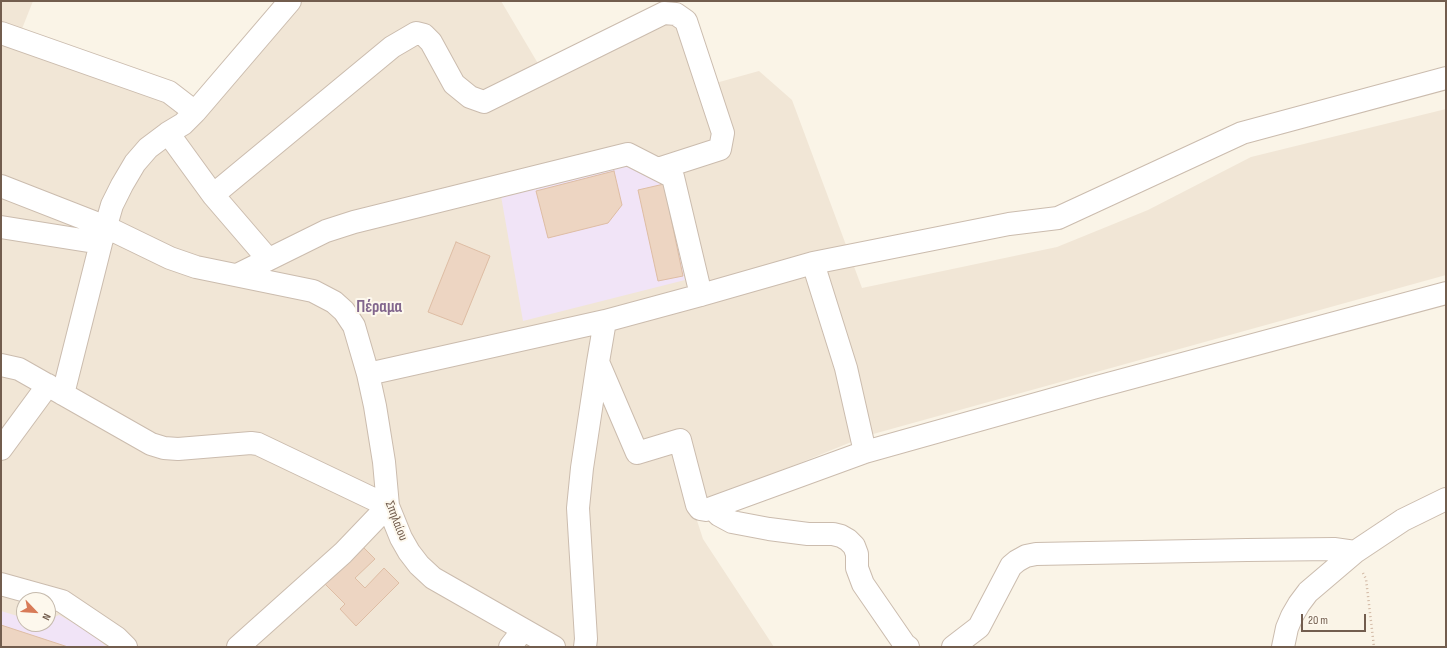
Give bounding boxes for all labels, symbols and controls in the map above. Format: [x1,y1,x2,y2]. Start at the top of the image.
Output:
district label: Πέραμα [356,298,402,318]
street label: Σπηλαίου [381,499,411,543]
north arrow [16,592,56,632]
scale bar [1303,606,1368,632]
text: N [39,611,54,622]
text: 20 m [1308,613,1328,628]

